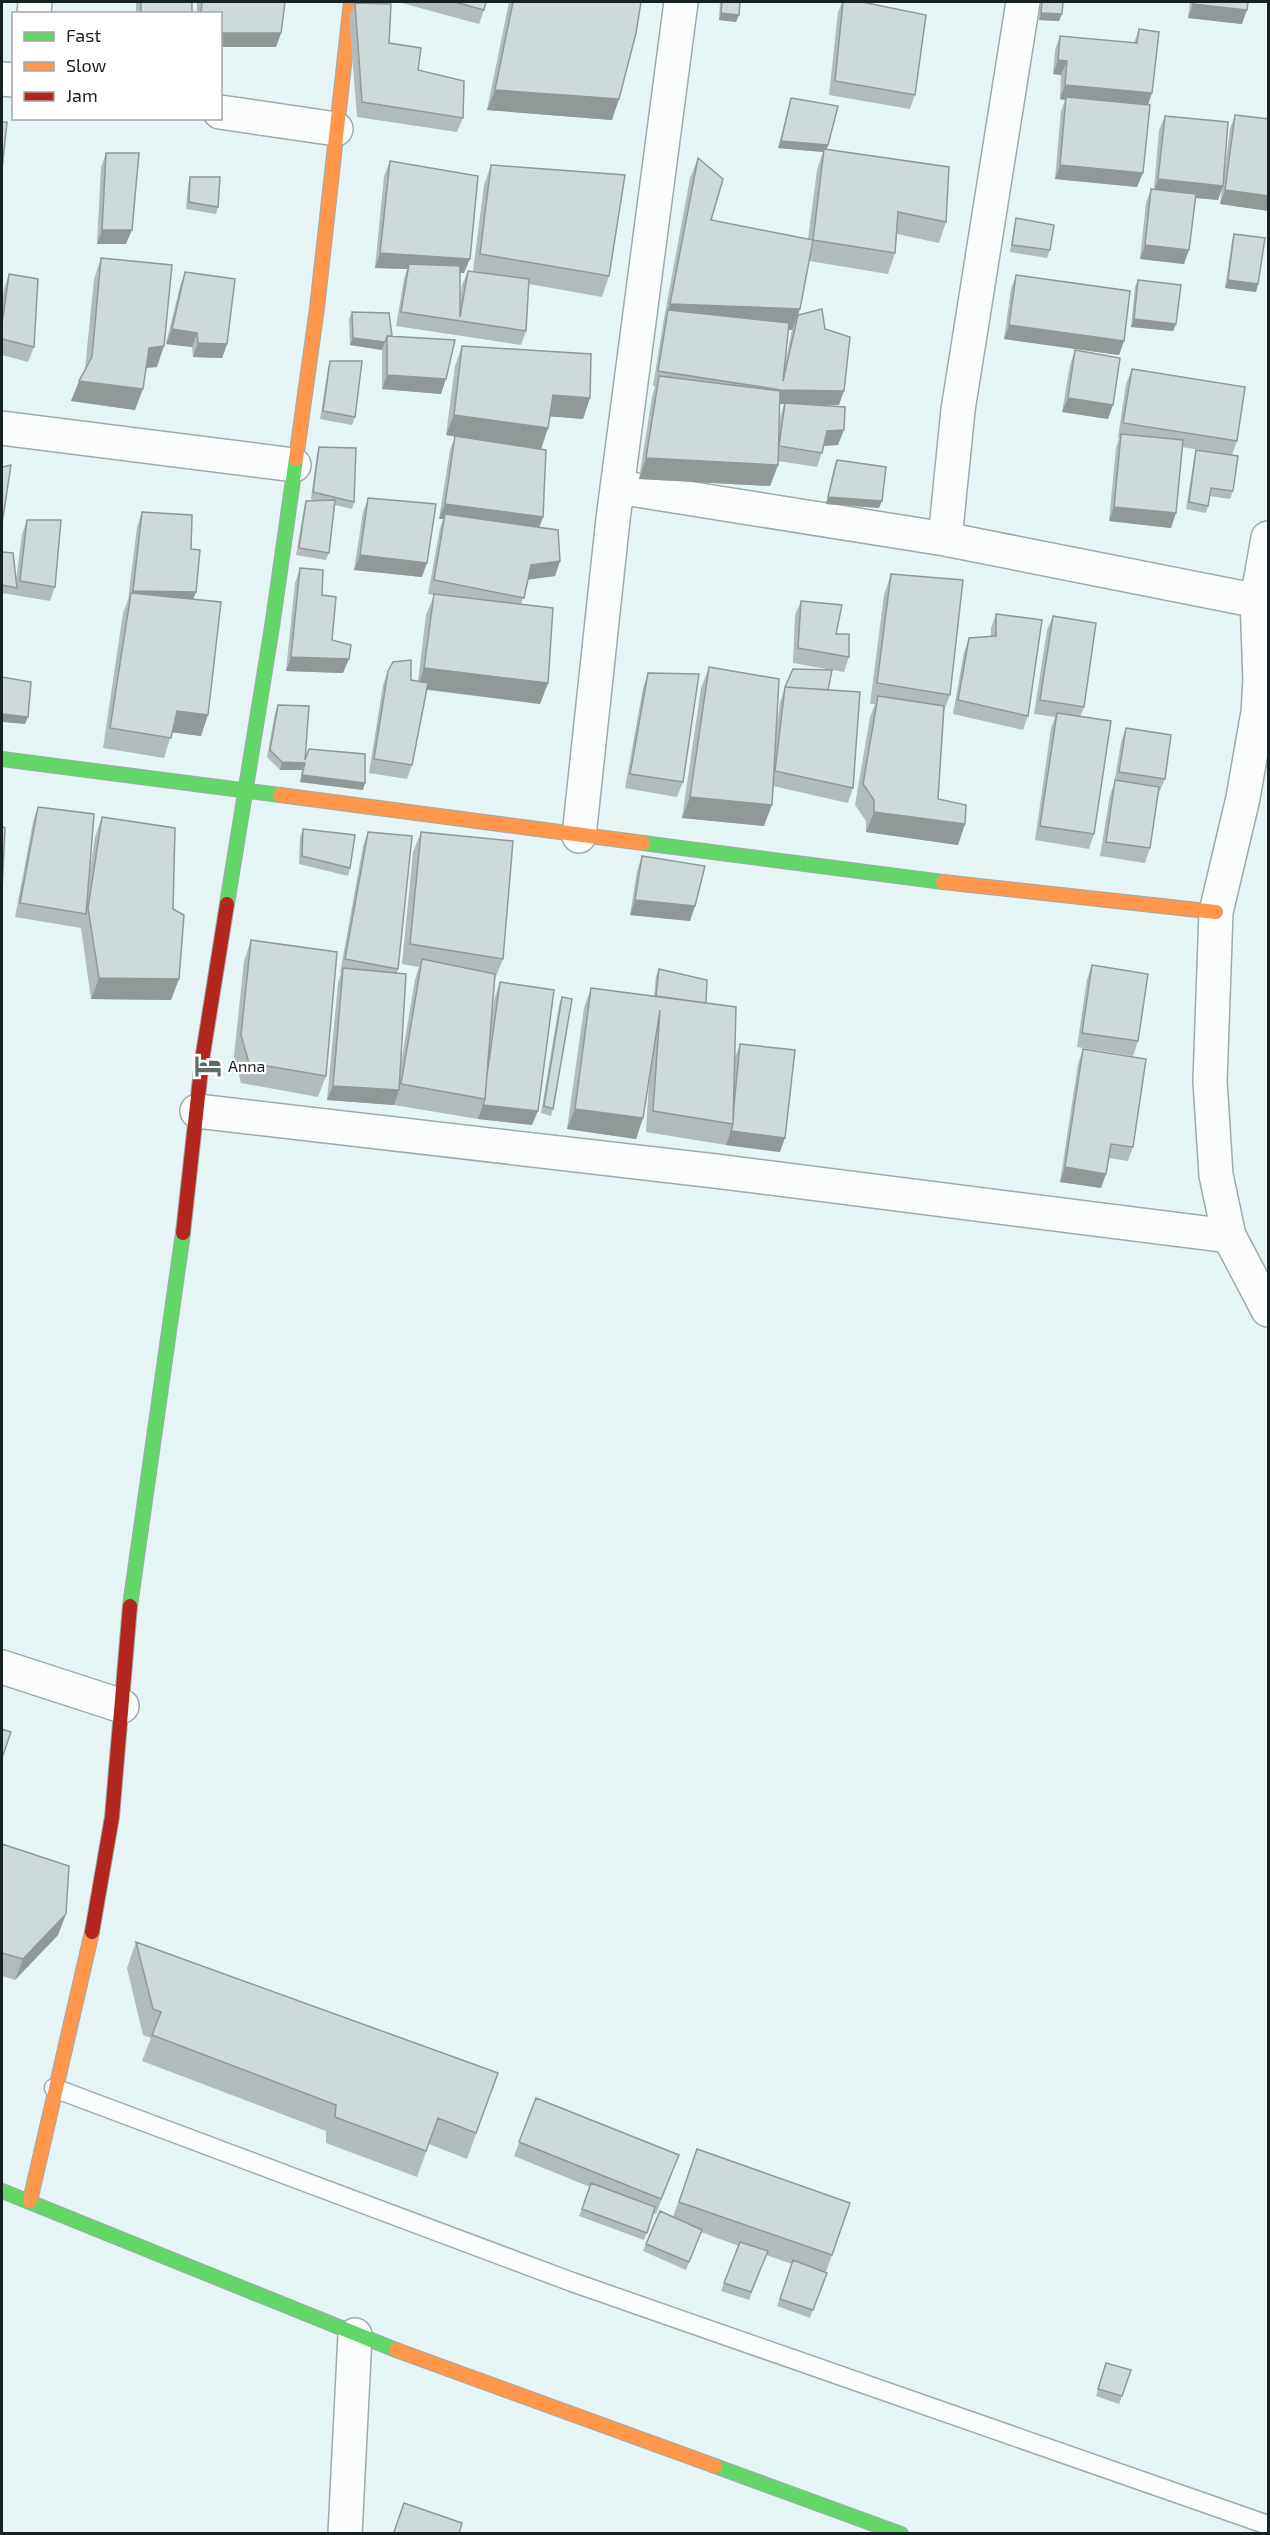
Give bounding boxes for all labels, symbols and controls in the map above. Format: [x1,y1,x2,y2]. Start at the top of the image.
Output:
legend [12,12,222,120]
text: Fast [66,24,101,46]
text: Slow [66,54,107,76]
text: Jam [66,84,98,106]
hotel icon: Anna [193,1051,223,1081]
place label: Anna [228,1056,265,1075]

